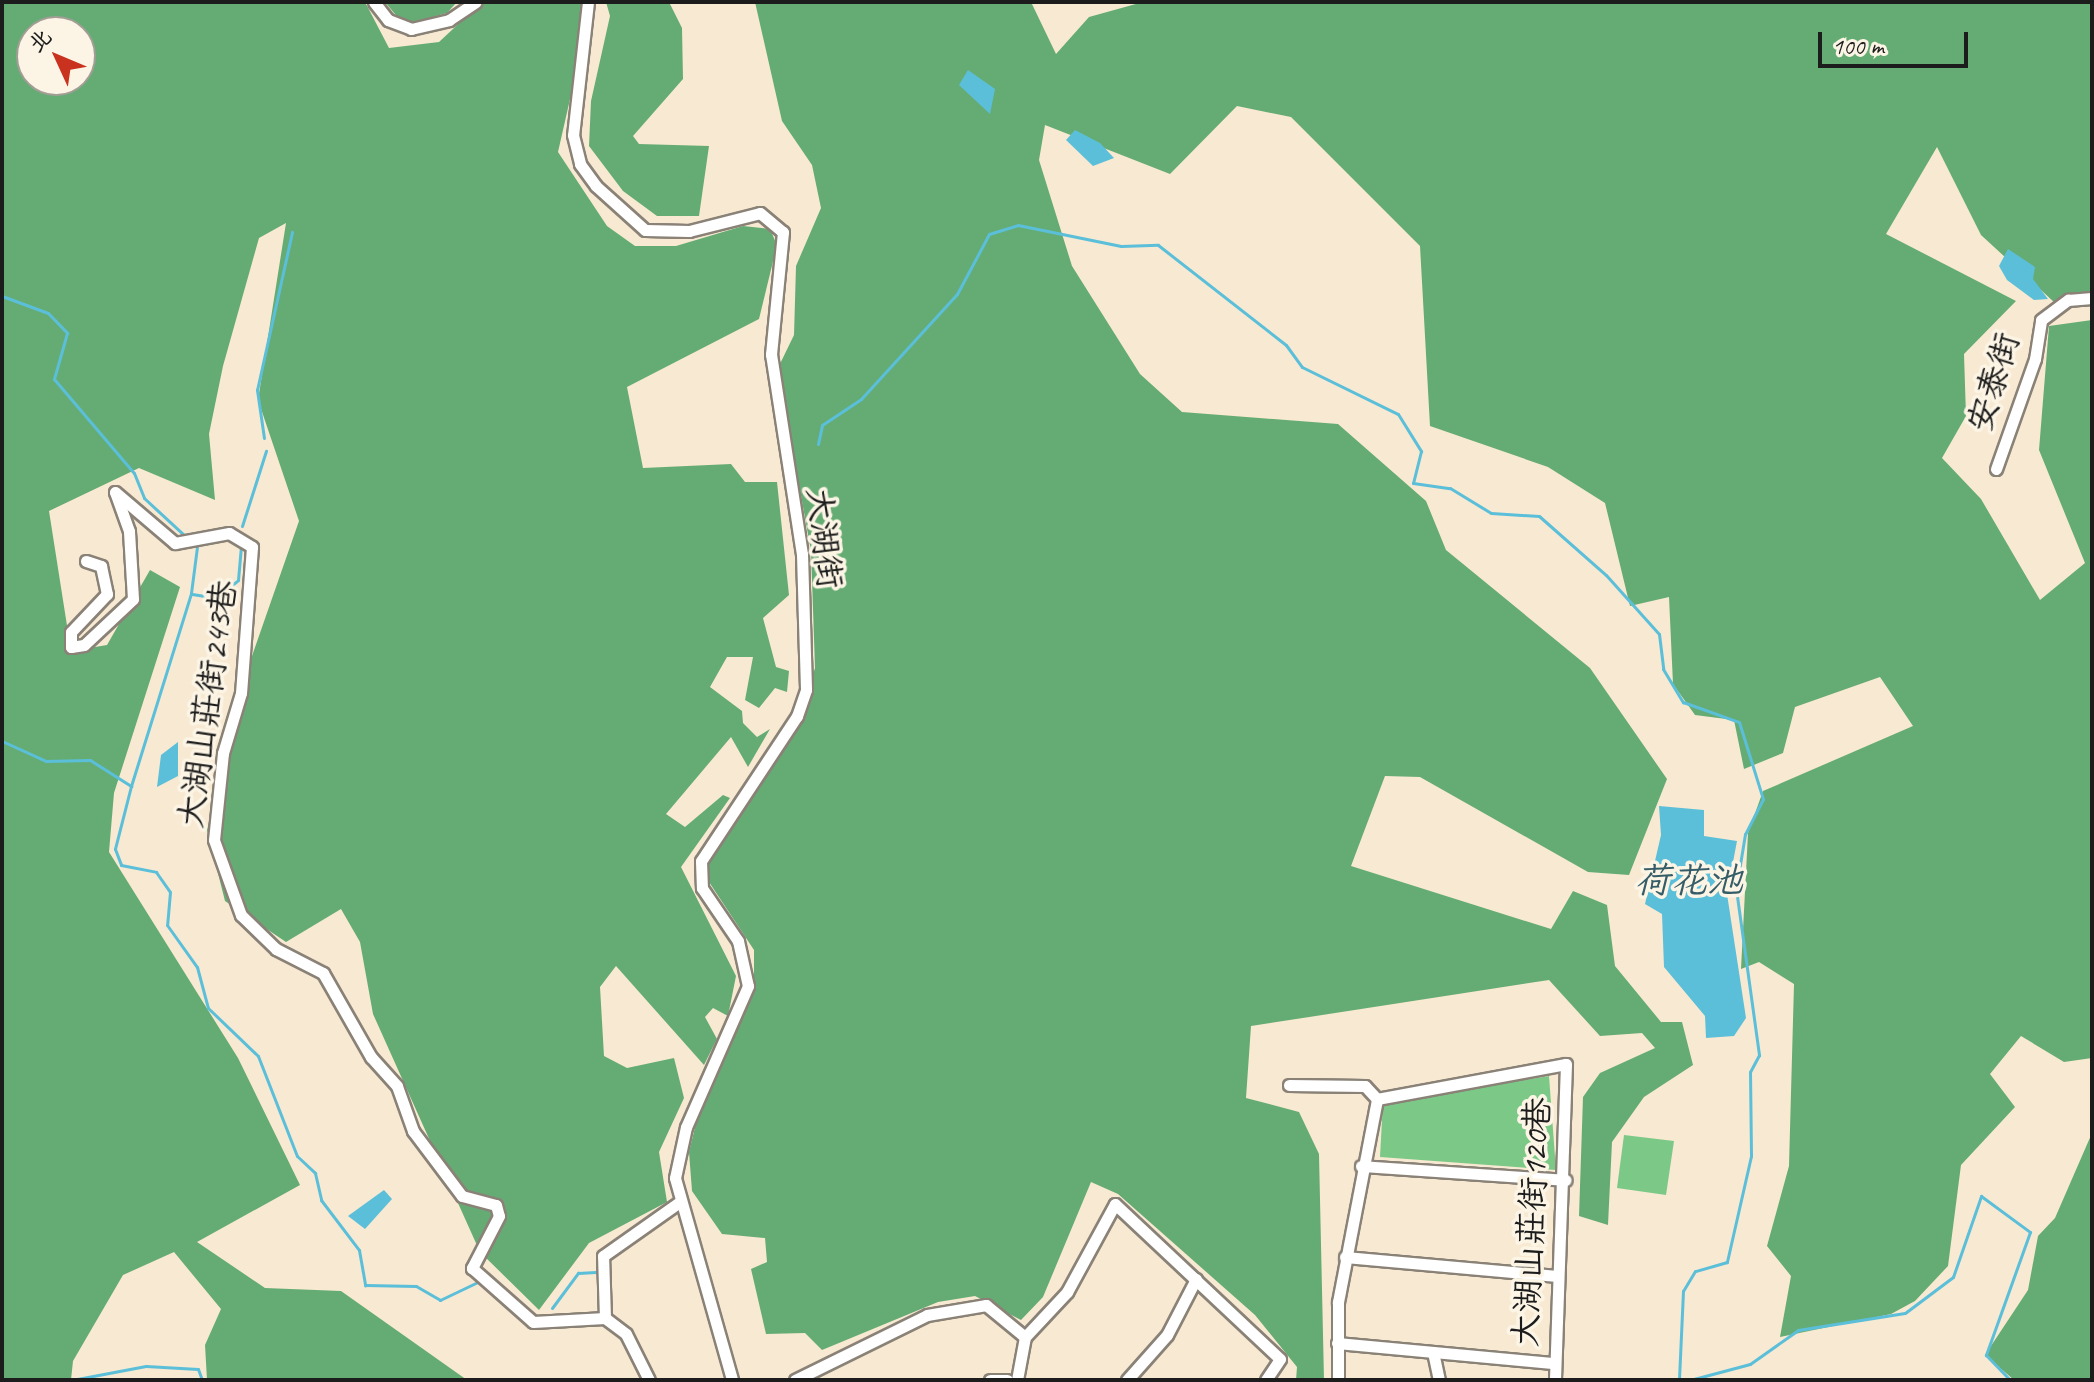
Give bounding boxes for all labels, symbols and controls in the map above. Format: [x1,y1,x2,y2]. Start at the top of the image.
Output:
north arrow [16,16,96,96]
scale bar [1822,16,1972,66]
text: 北 [22,23,58,58]
text: 100 m [1832,31,1884,61]
street label: 安泰街 [1959,327,2027,437]
street label: 大湖街 [799,485,851,591]
street label: 大湖山莊街243巷 [169,577,245,831]
water label: 荷花池 [1635,859,1743,903]
street label: 大湖山莊街120巷 [1504,1096,1558,1348]

